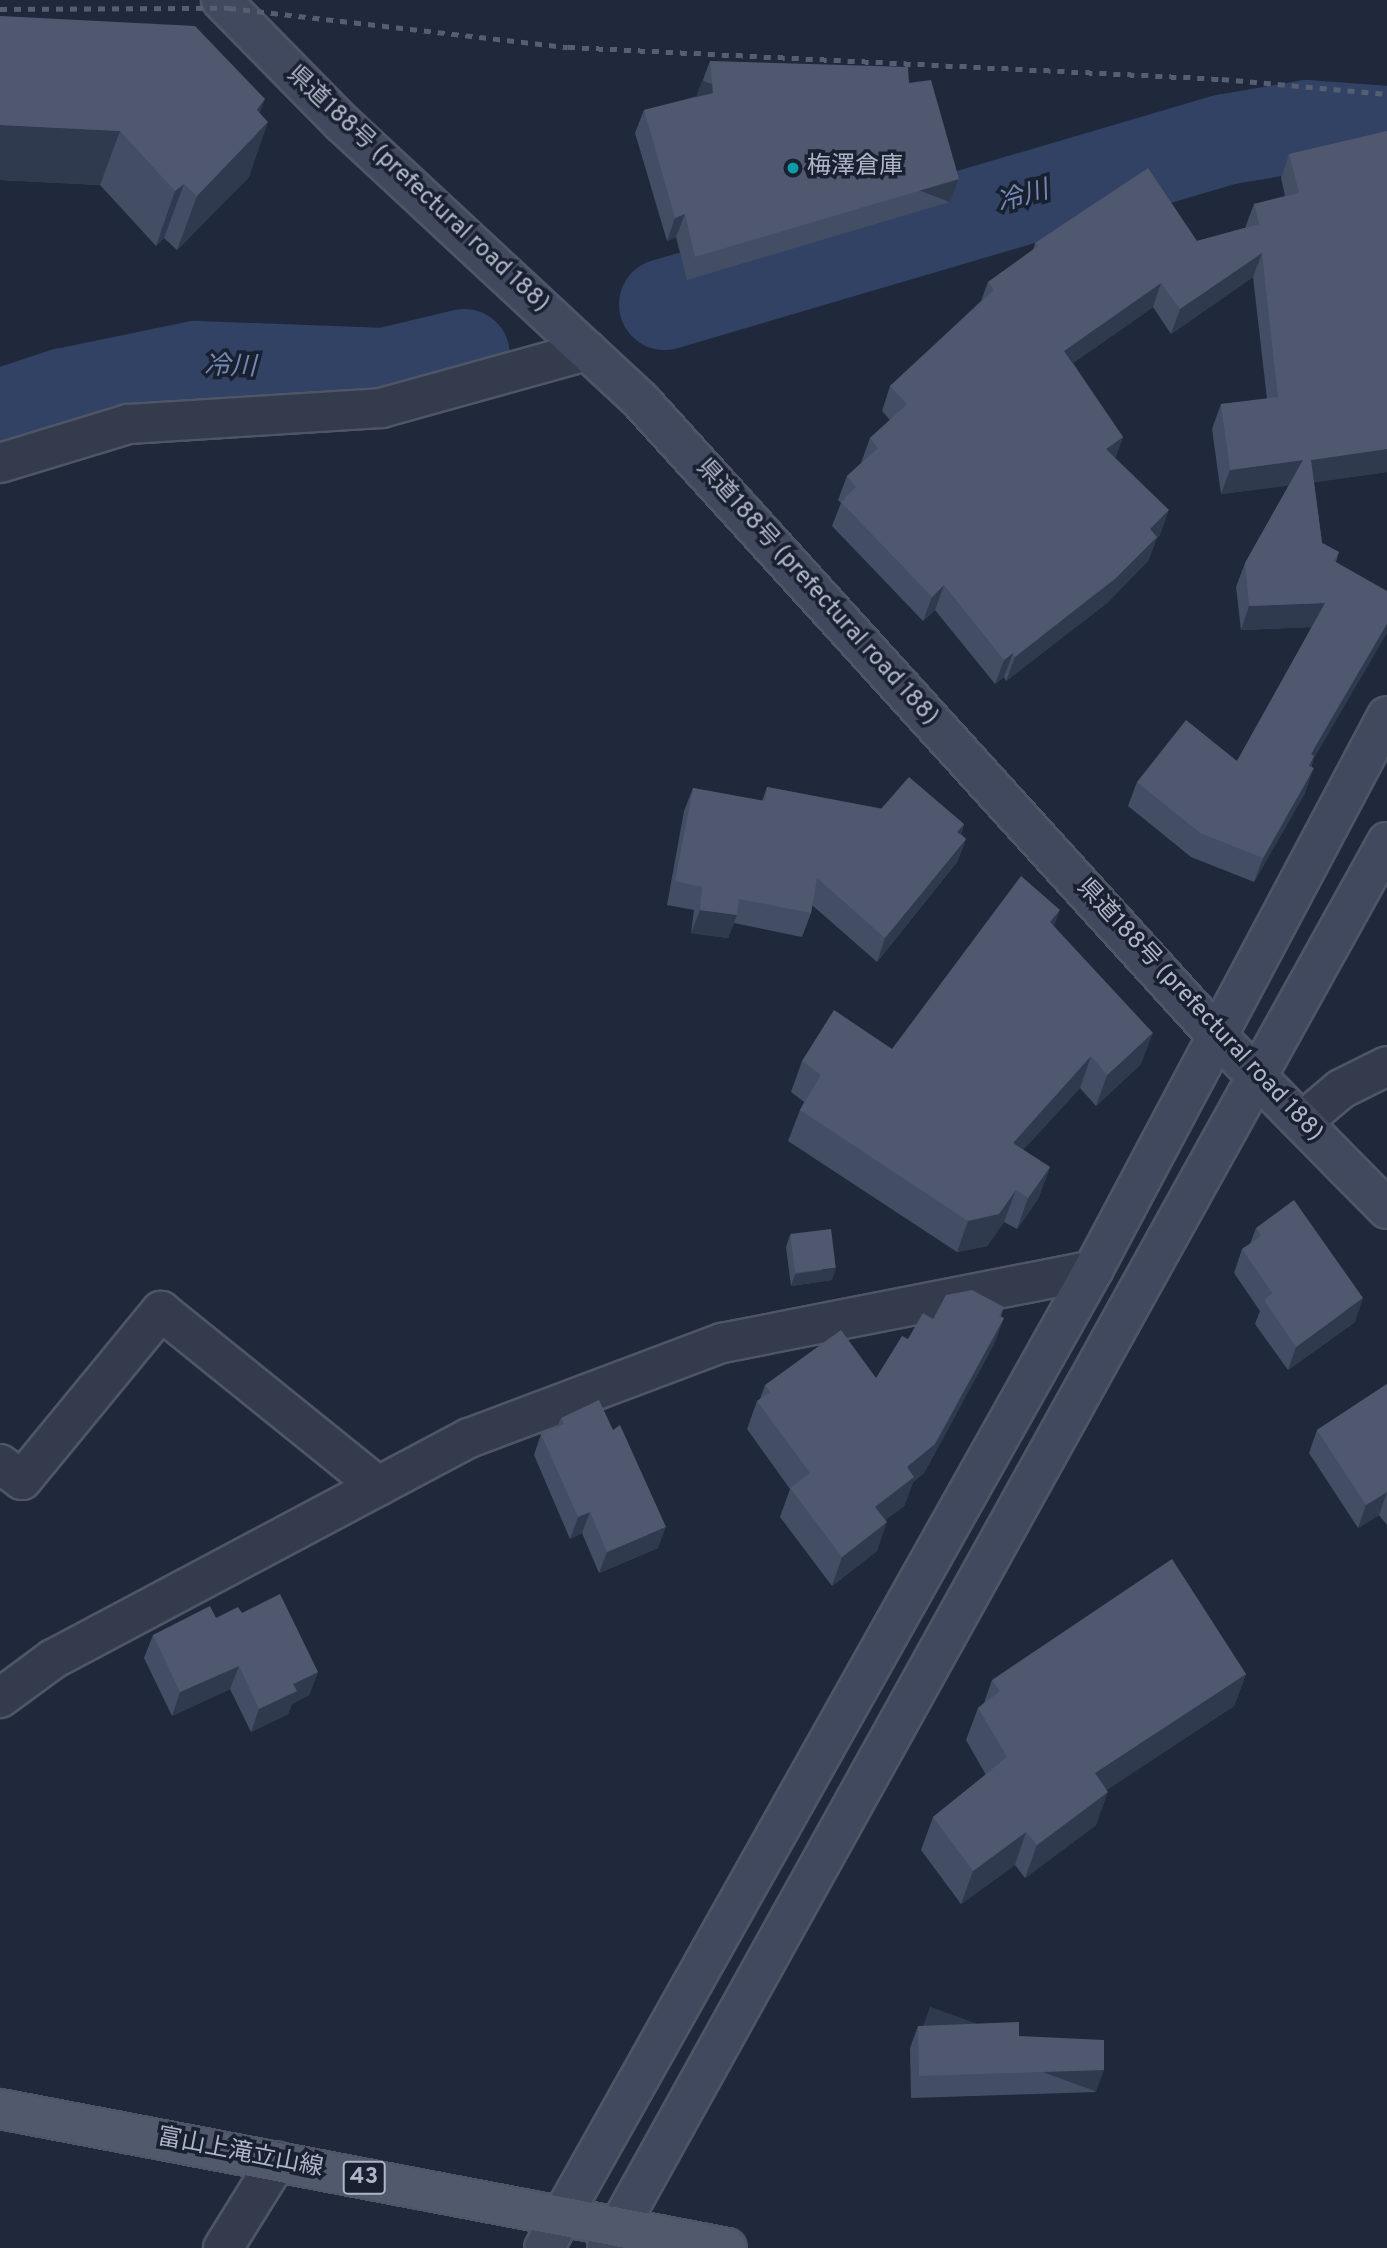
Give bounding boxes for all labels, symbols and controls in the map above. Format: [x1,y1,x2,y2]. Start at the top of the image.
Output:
street label: 県道188号 (prefectural road 188) [280,61,554,319]
place label: 梅澤倉庫 [807,154,903,182]
marker: 梅澤倉庫 [785,160,801,176]
water label: 冷川 [994,176,1052,220]
water label: 冷川 [204,352,256,384]
street label: 県道188号 (prefectural road 188) [689,454,943,732]
street label: 県道188号 (prefectural road 188) [1070,874,1328,1148]
street label: 富山上滝立山線 [155,2124,325,2184]
road number: 43 [341,2158,387,2198]

